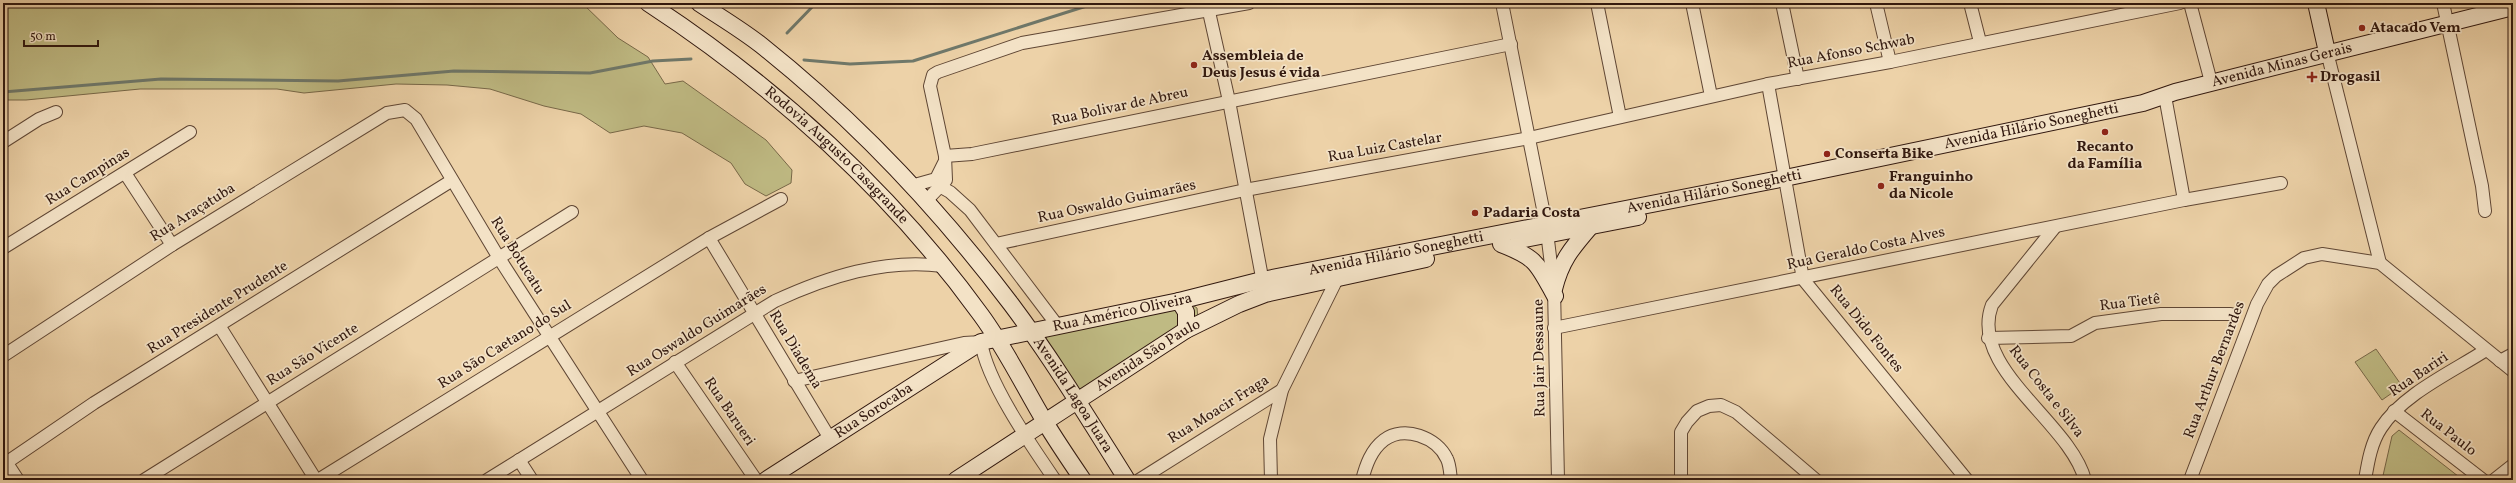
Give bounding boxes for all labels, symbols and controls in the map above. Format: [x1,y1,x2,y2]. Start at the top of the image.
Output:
place label: Atacado Vem [2370,18,2461,39]
scale bar [24,22,98,48]
marker: Atacado Vem [2357,23,2367,33]
text: 50 m [30,29,56,45]
street label: Rua Afonso Schwab [1785,29,1917,75]
street label: Avenida Minas Gerais [2209,37,2354,93]
place label: Assembleia de Deus Jesus é vida [1202,46,1320,84]
marker: Assembleia de Deus Jesus é vida [1189,60,1199,70]
place label: Drogasil [2320,67,2380,88]
marker: Drogasil [2307,72,2317,82]
street label: Rodovia Augusto Casagrande [760,82,913,229]
street label: Rua Bolivar de Abreu [1050,82,1190,132]
street label: Avenida Hilário Soneghetti [1942,98,2121,155]
marker: Recanto da Família [2100,127,2110,137]
street label: Rua Luiz Castelar [1326,128,1444,168]
place label: Recanto da Família [2068,137,2142,175]
street label: Rua Campinas [42,143,134,211]
place label: Conserta Bike [1835,144,1934,165]
marker: Conserta Bike [1822,149,1832,159]
street label: Avenida Hilário Soneghetti [1625,164,1803,219]
place label: Franguinho da Nicole [1889,167,1974,205]
street label: Rua Oswaldo Guimarães [1036,175,1198,229]
street label: Rua Araçatuba [146,178,240,248]
marker: Franguinho da Nicole [1876,181,1886,191]
place label: Padaria Costa [1483,203,1581,224]
marker: Padaria Costa [1470,208,1480,218]
street label: Rua Botucatu [485,213,549,299]
street label: Rua Geraldo Costa Alves [1785,222,1947,276]
street label: Avenida Hilário Soneghetti [1307,227,1485,281]
street label: Rua Presidente Prudente [144,256,292,360]
street label: Rua Oswaldo Guimarães [623,279,771,383]
street label: Rua Dido Fontes [1824,281,1908,377]
street label: Rua Américo Oliveira [1051,288,1194,337]
street label: Rua Tietê [2099,289,2161,317]
street label: Rua São Caetano do Sul [434,295,576,395]
street label: Rua Arthur Bernardes [2179,298,2251,442]
street label: Rua Jair Dessaune [1528,299,1552,417]
street label: Rua Diadema [763,307,827,393]
street label: Avenida São Paulo [1091,314,1204,397]
street label: Rua São Vicente [263,318,363,392]
street label: Avenida Lagoa Juara [1028,333,1118,457]
street label: Rua Costa e Silva [2003,341,2089,443]
street label: Rua Bariri [2385,347,2453,403]
street label: Rua Moacir Fraga [1164,370,1274,450]
street label: Rua Barueri [698,374,760,450]
street label: Rua Sorocaba [830,378,917,444]
street label: Rua Paulo [2415,404,2481,462]

